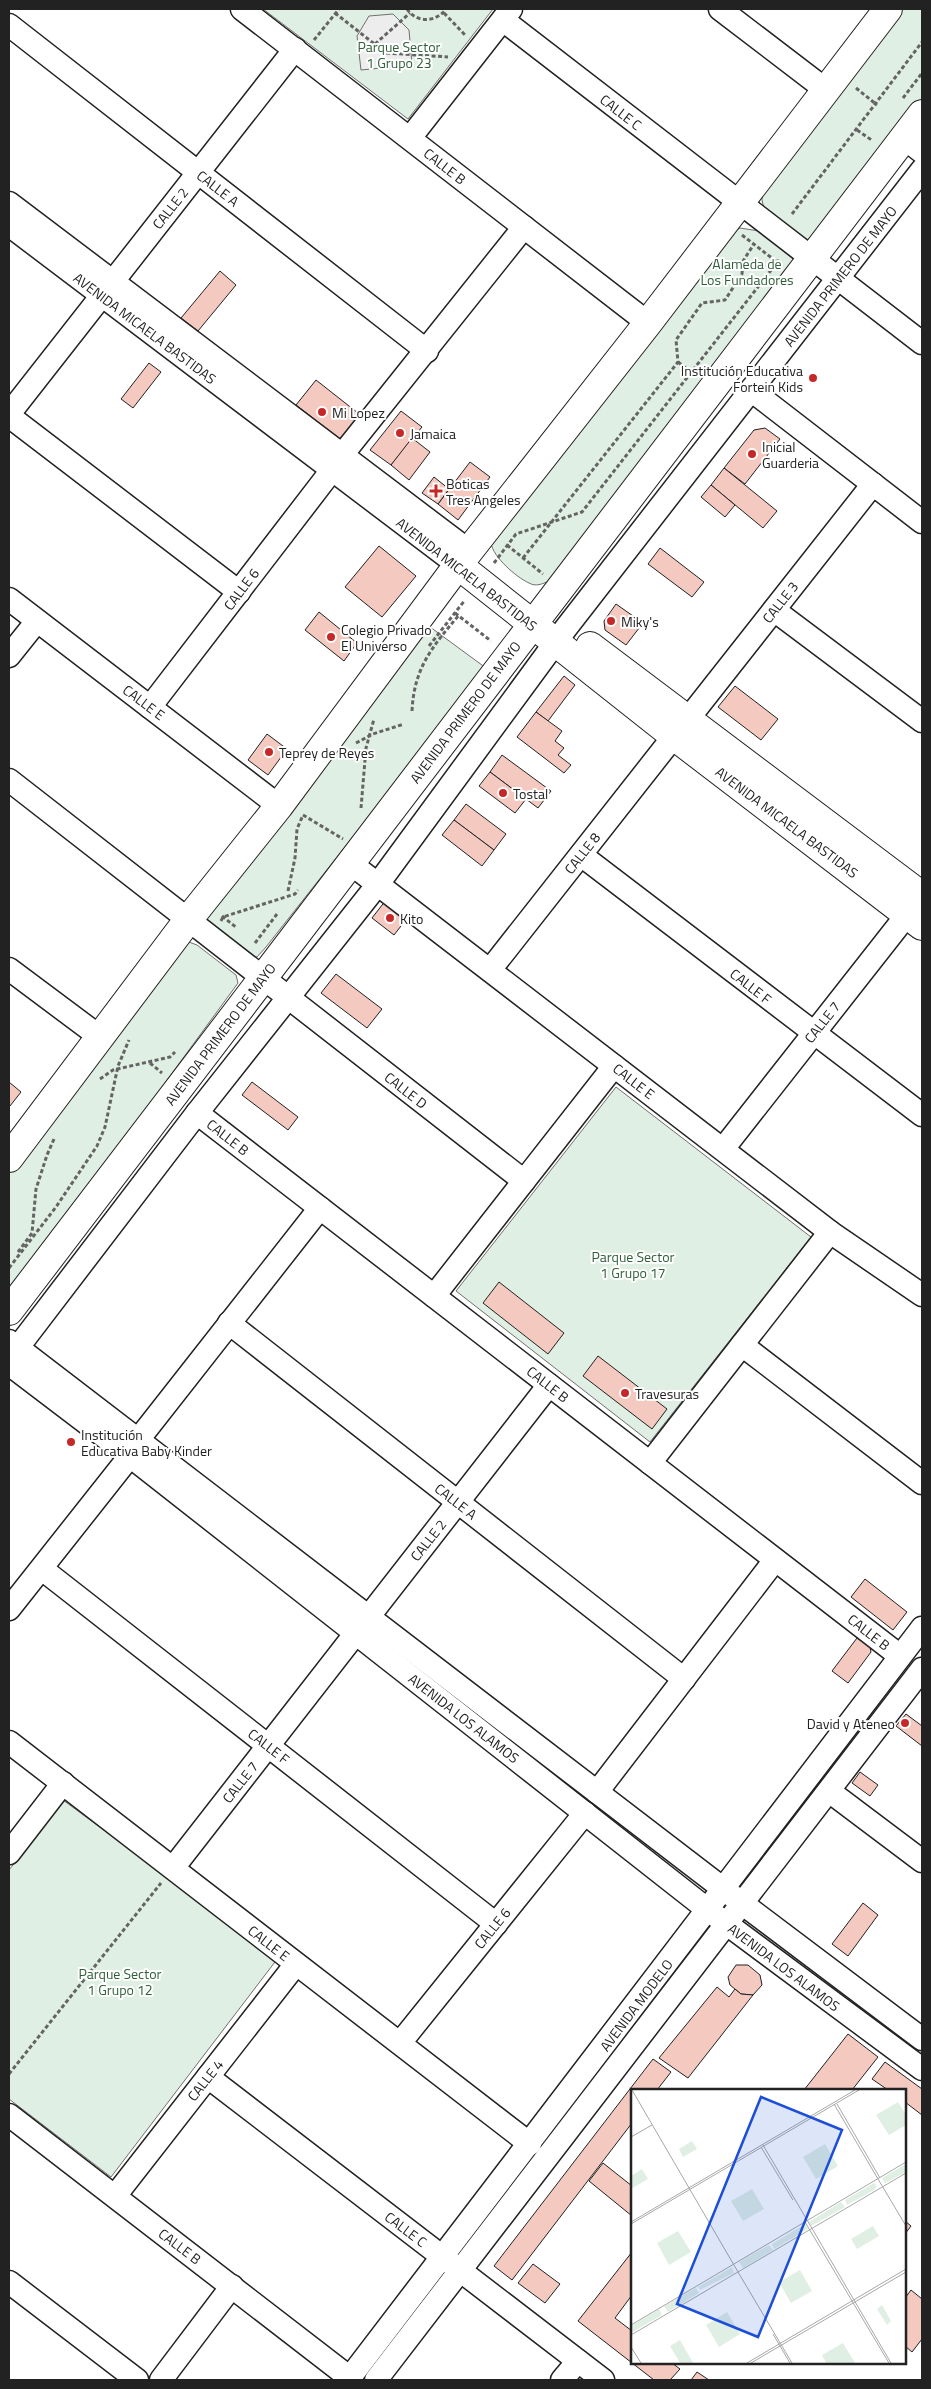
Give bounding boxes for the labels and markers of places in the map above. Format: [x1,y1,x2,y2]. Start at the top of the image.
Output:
place label: Institución Educativa Fortein Kids [681,360,803,397]
marker: Institución Educativa Fortein Kids [807,372,819,384]
place label: Mi Lopez [332,402,385,423]
marker: Mi Lopez [316,406,328,418]
place label: Jamaica [410,423,456,444]
marker: Jamaica [394,427,406,439]
place label: Inicial Guarderia [762,436,819,473]
marker: Inicial Guarderia [746,448,758,460]
place label: Boticas Tres Angeles [446,473,520,510]
marker: Boticas Tres Angeles [430,485,442,497]
place label: Miky's [621,611,659,632]
marker: Miky's [605,615,617,627]
place label: Colegio Privado El Universo [341,619,432,656]
marker: Colegio Privado El Universo [325,631,337,643]
place label: Teprey de Reyes [279,742,374,763]
marker: Teprey de Reyes [263,746,275,758]
place label: Tostal [513,783,548,804]
marker: Tostal [497,787,509,799]
place label: Kito [400,908,423,929]
marker: Kito [384,912,396,924]
place label: Travesuras [635,1383,699,1404]
marker: Travesuras [619,1387,631,1399]
place label: Institución Educativa Baby Kinder [81,1424,212,1461]
marker: Institución Educativa Baby Kinder [65,1436,77,1448]
place label: David y Ateneo [807,1713,895,1734]
marker: David y Ateneo [899,1717,911,1729]

